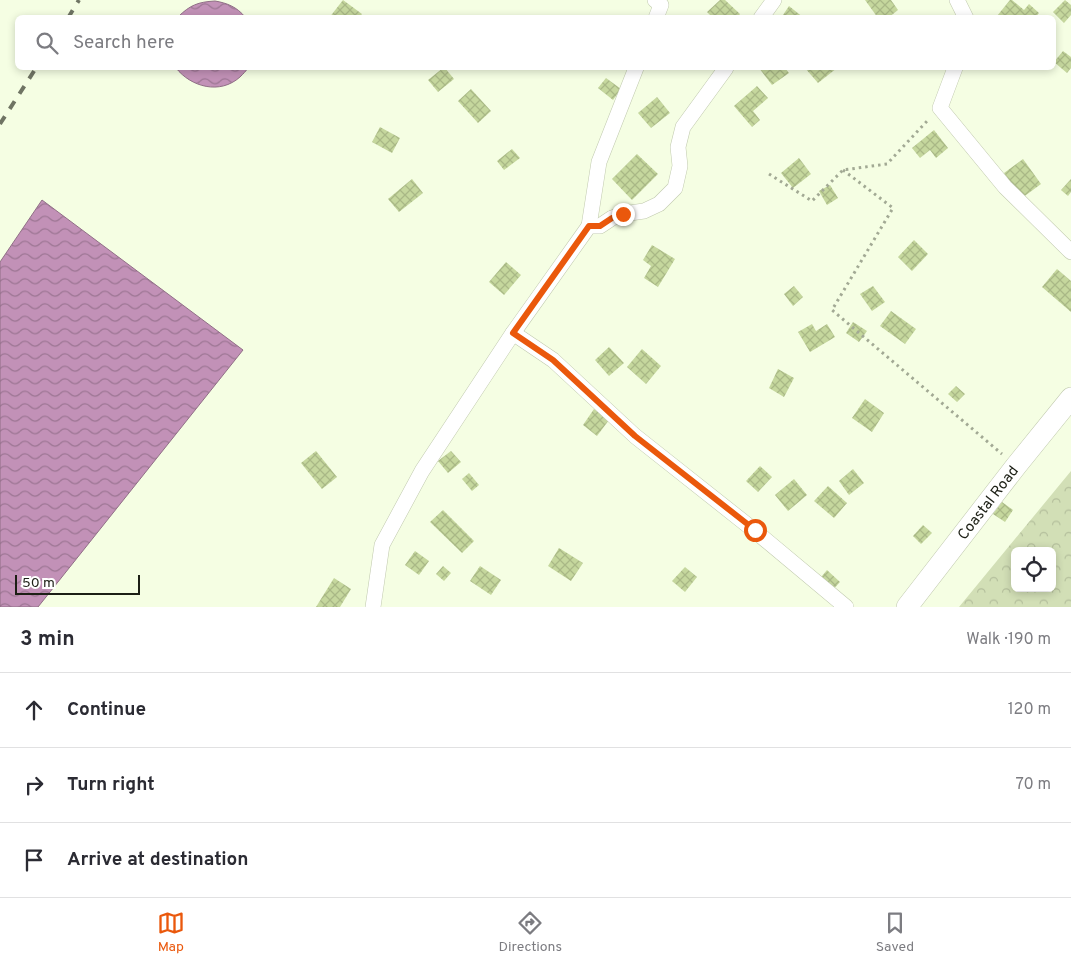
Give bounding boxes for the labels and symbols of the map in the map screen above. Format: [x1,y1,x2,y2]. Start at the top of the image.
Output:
route end [612,203,635,226]
street label: Coastal Road [954,463,1024,544]
route start [744,519,767,542]
scale bar [15,572,140,595]

